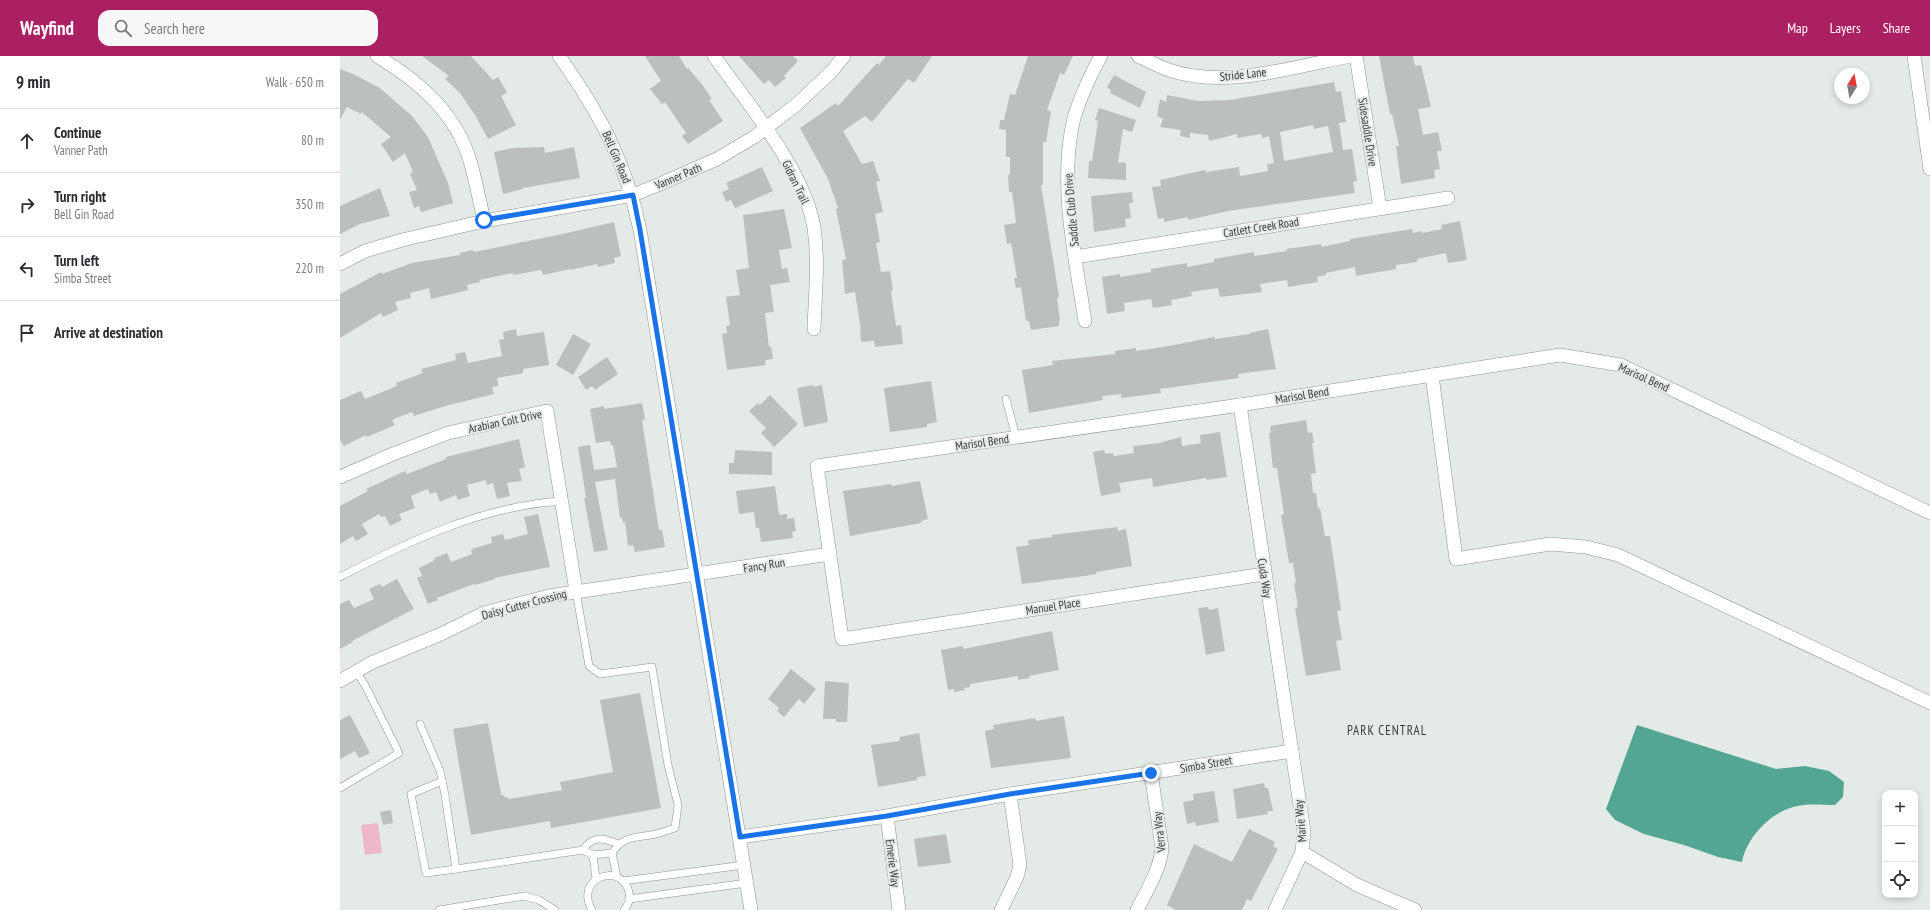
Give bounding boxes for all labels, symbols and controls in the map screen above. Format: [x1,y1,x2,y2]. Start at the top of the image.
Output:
search box [98,10,378,46]
text: Wayfind [20,16,74,40]
icon: search [112,17,134,39]
text: Search here [144,19,205,38]
text: Map [1787,19,1808,37]
text: Layers [1830,19,1861,37]
text: Share [1883,19,1910,37]
street label: Stride Lane [1219,64,1267,84]
north arrow [1834,68,1870,104]
text: 9 min [16,71,50,93]
text: Walk · 650 m [266,74,324,91]
street label: Sidesaddle Drive [1355,97,1381,167]
text: Continue [54,123,101,142]
street label: Bell Gin Road [599,129,635,185]
icon: ahead [16,130,38,152]
text: 80 m [301,132,324,149]
text: Vanner Path [54,142,108,159]
street label: Gidran Trail [779,158,813,207]
street label: Vanner Path [651,159,704,193]
street label: Saddle Club Drive [1060,173,1082,247]
text: Turn right [54,187,106,206]
icon: right [16,194,38,216]
text: 350 m [295,196,324,213]
text: Bell Gin Road [54,206,114,223]
route start [475,211,493,229]
street label: Catlett Creek Road [1222,214,1300,240]
text: Turn left [54,251,99,270]
icon: left [16,258,38,280]
text: 220 m [295,260,324,277]
text: Simba Street [54,270,111,287]
icon: arrive [16,322,38,344]
text: Arrive at destination [54,323,163,342]
street label: Marisol Bend [1616,359,1672,395]
street label: Marisol Bend [1274,383,1330,407]
street label: Arabian Colt Drive [467,406,543,436]
street label: Marisol Bend [954,431,1010,453]
street label: Fancy Run [742,554,786,576]
street label: Cuda Way [1254,557,1276,599]
street label: Daisy Cutter Crossing [480,585,568,623]
street label: Manuel Place [1025,594,1082,618]
district label: PARK CENTRAL [1347,722,1427,739]
street label: Simba Street [1179,752,1234,776]
route end [1142,764,1160,782]
map controls [1882,790,1918,898]
button: + [1882,790,1918,826]
street label: Marie Way [1291,799,1309,843]
street label: Verra Way [1149,811,1169,854]
button: − [1882,826,1918,862]
street label: Emerie Way [883,838,903,888]
button: locate [1882,862,1918,898]

